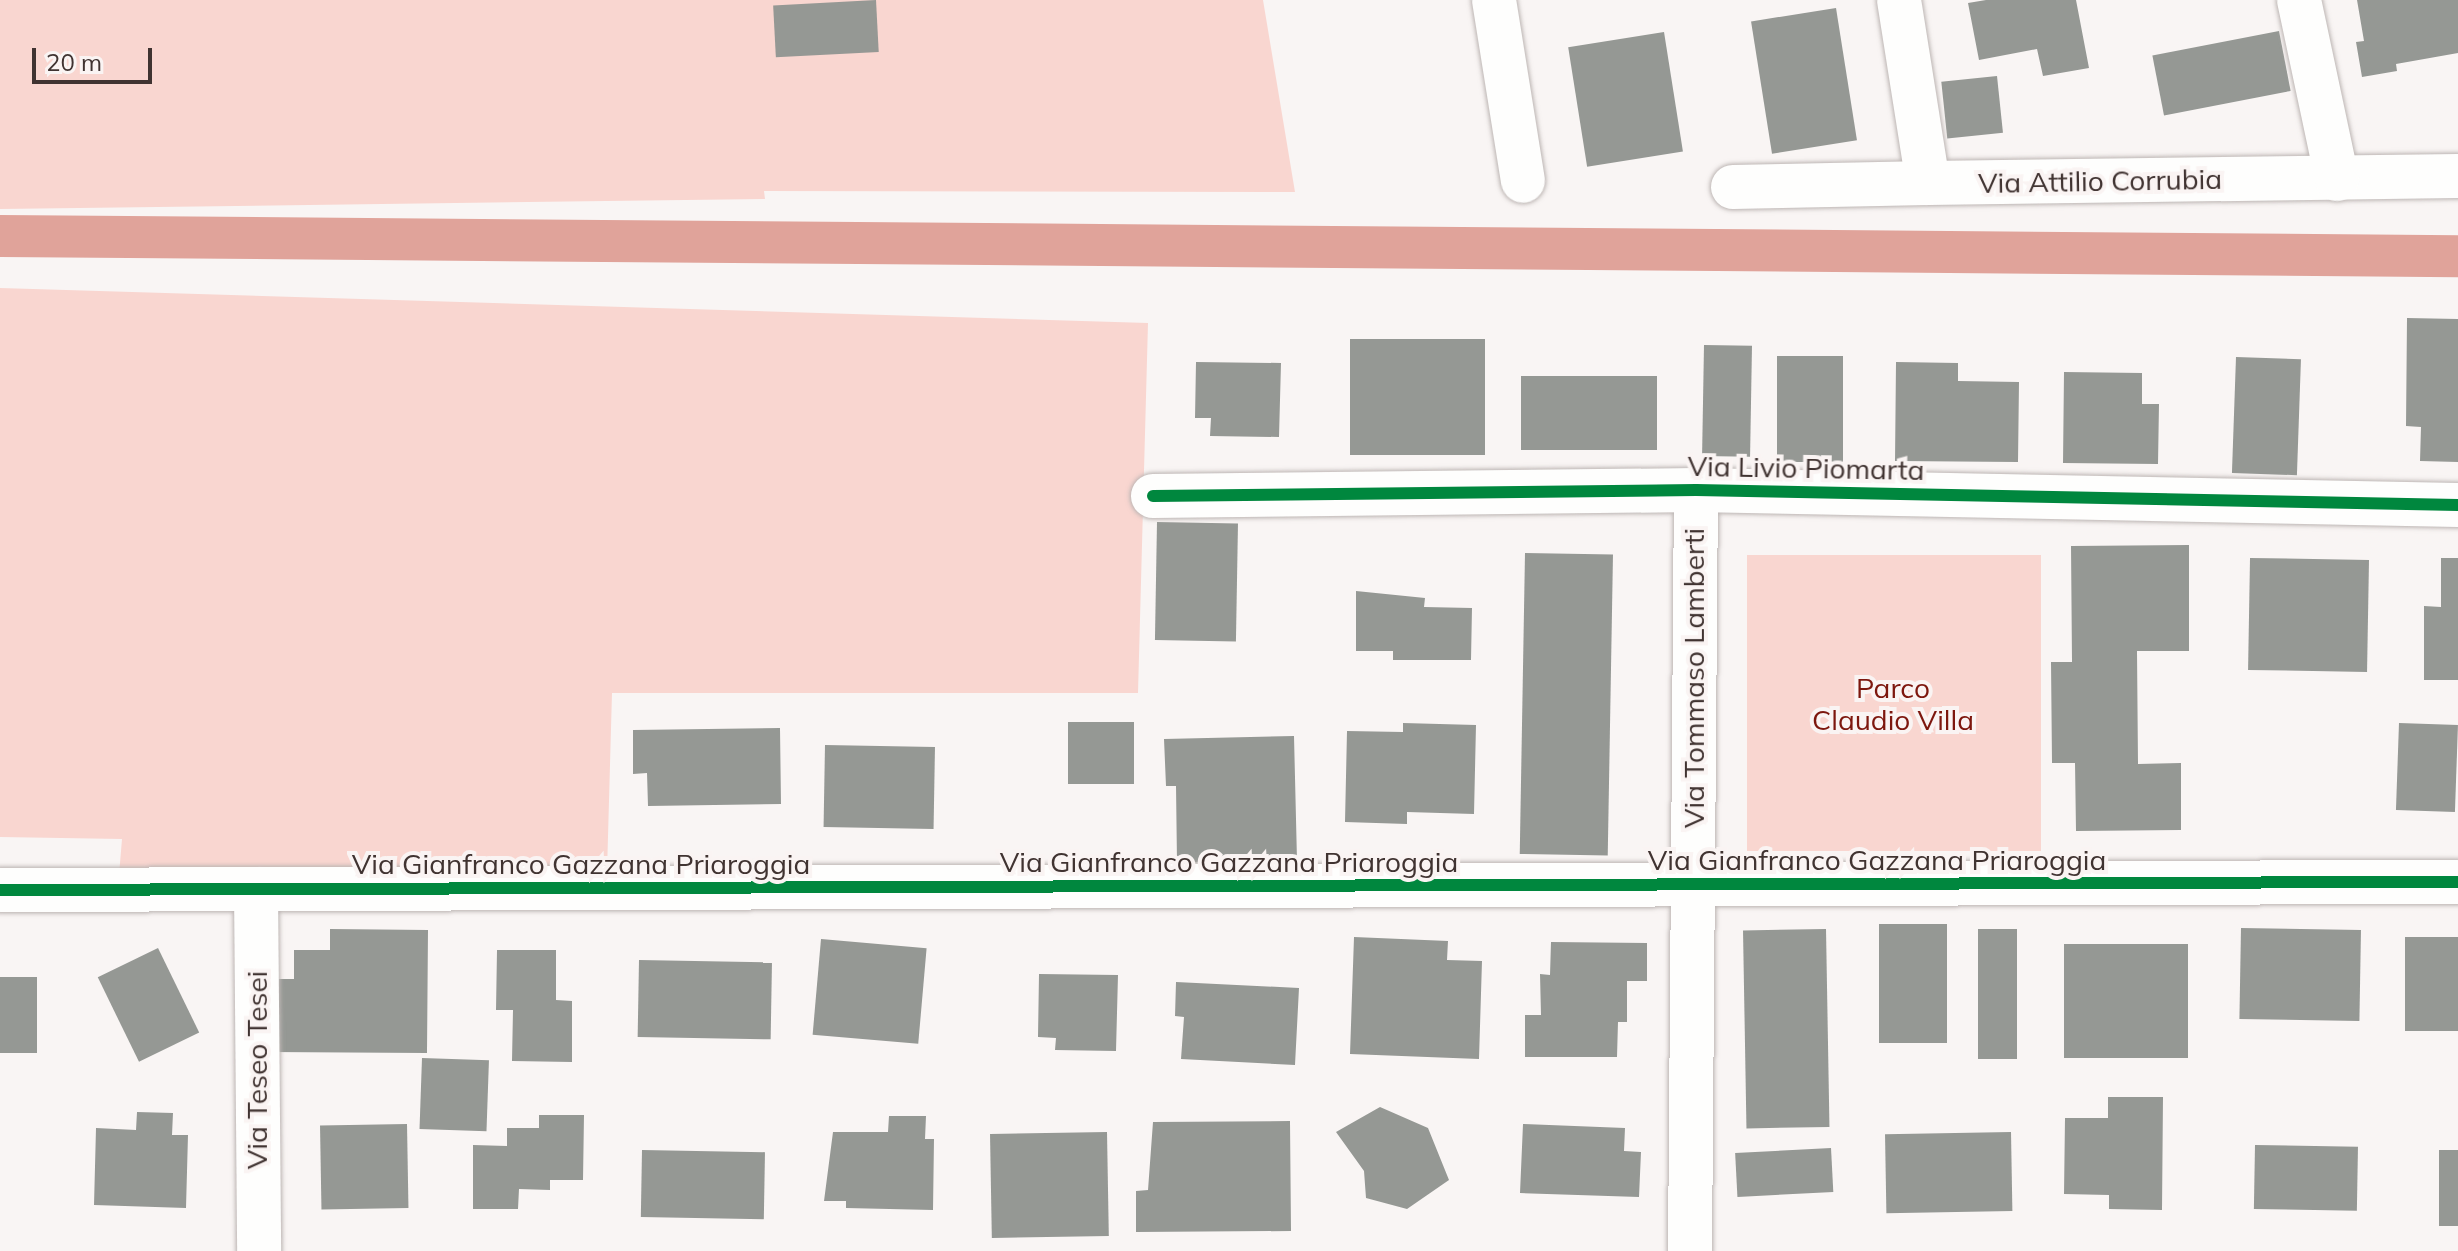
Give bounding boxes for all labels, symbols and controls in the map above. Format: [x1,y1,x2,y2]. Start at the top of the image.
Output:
scale bar [36,32,156,82]
text: 20 m [46,47,102,77]
street label: Via Attilio Corrubia [1978,162,2222,200]
street label: Via Livio Piomarta [1687,449,1925,487]
street label: Via Tommaso Lamberti [1677,528,1711,828]
park label: Parco Claudio Villa [1812,671,1974,737]
street label: Via Gianfranco Gazzana Priaroggia [1648,843,2106,877]
street label: Via Gianfranco Gazzana Priaroggia [1000,845,1458,879]
street label: Via Gianfranco Gazzana Priaroggia [352,847,810,881]
street label: Via Teseo Tesei [240,971,274,1169]

